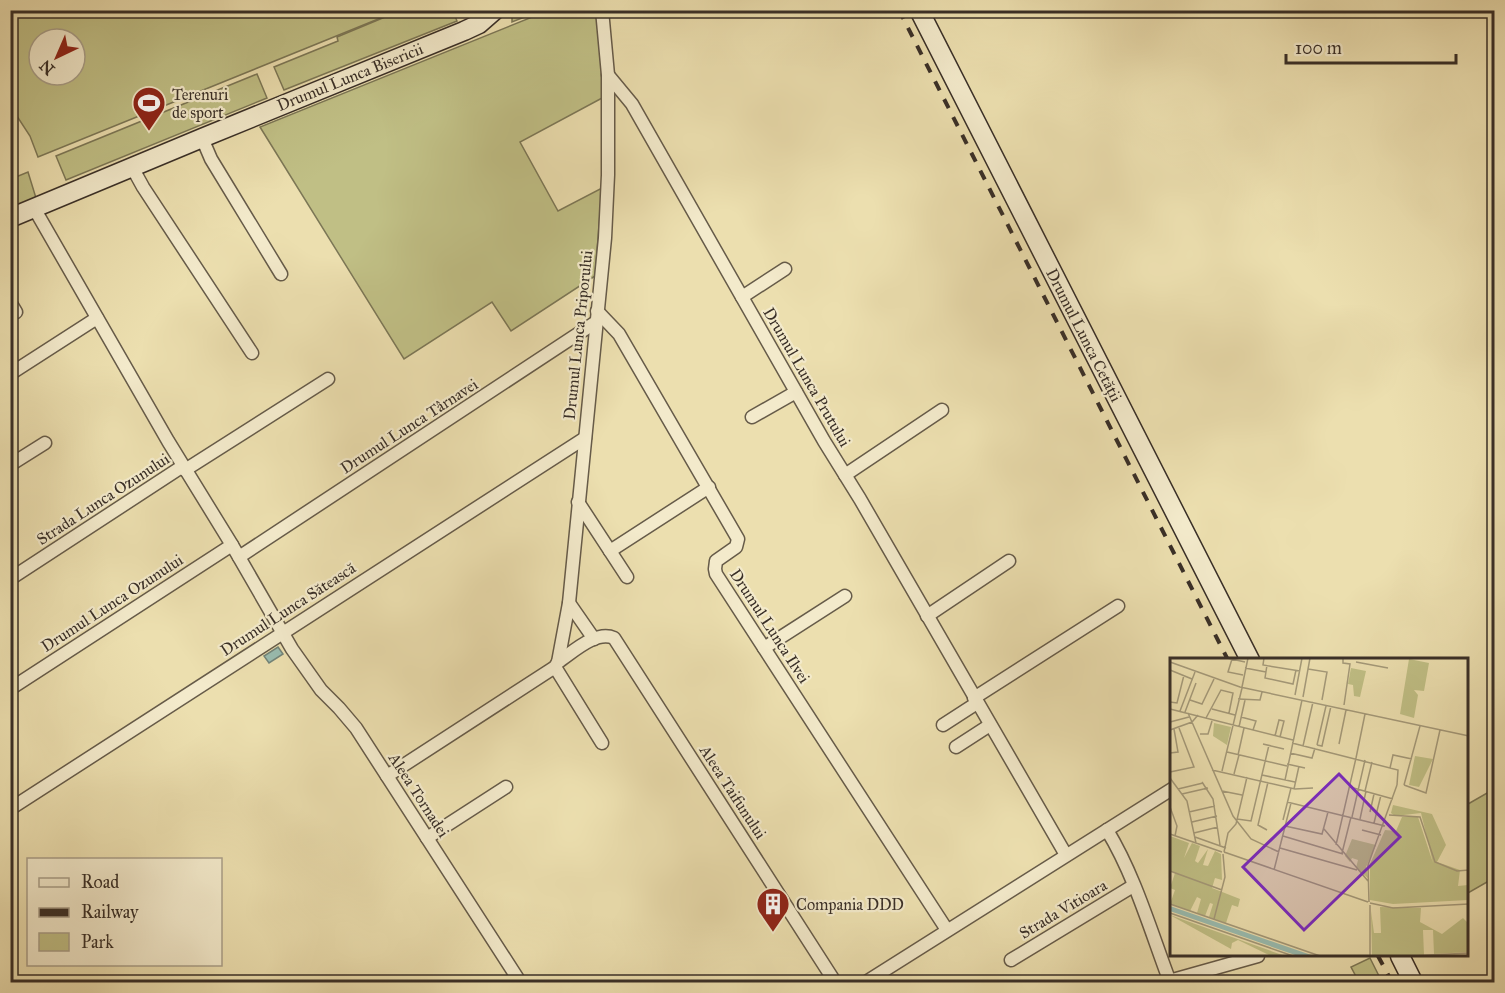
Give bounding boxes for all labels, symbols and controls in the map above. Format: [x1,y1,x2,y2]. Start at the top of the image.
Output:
north arrow [27,27,87,87]
scale bar [1286,27,1456,65]
text: 100 m [1295,37,1342,59]
street label: Drumul Lunca Bisericii [274,39,426,115]
text: N [35,56,58,79]
sports icon: Terenuri de sport [131,85,167,132]
place label: Terenuri de sport [172,85,229,122]
street label: Drumul Lunca Priporului [560,249,596,421]
street label: Drumul Lunca Cetății [1042,265,1126,405]
street label: Drumul Lunca Prutului [759,304,855,451]
street label: Drumul Lunca Târnavei [337,374,482,478]
street label: Strada Lunca Ozunului [33,449,173,549]
street label: Drumul Lunca Ozunului [38,550,187,656]
street label: Drumul Lunca Sătească [217,558,359,660]
street label: Drumul Lunca Ilvei [726,565,814,687]
inset map [1170,658,1469,957]
street label: Aleea Taifunului [695,741,771,843]
street label: Aleea Tornadei [384,748,454,841]
legend [27,858,222,966]
text: Road [81,871,119,893]
street label: Strada Vitioara [1016,875,1111,943]
building icon: Compania DDD [755,886,791,933]
place label: Compania DDD [796,895,904,914]
text: Railway [81,901,139,923]
text: Park [81,931,114,953]

